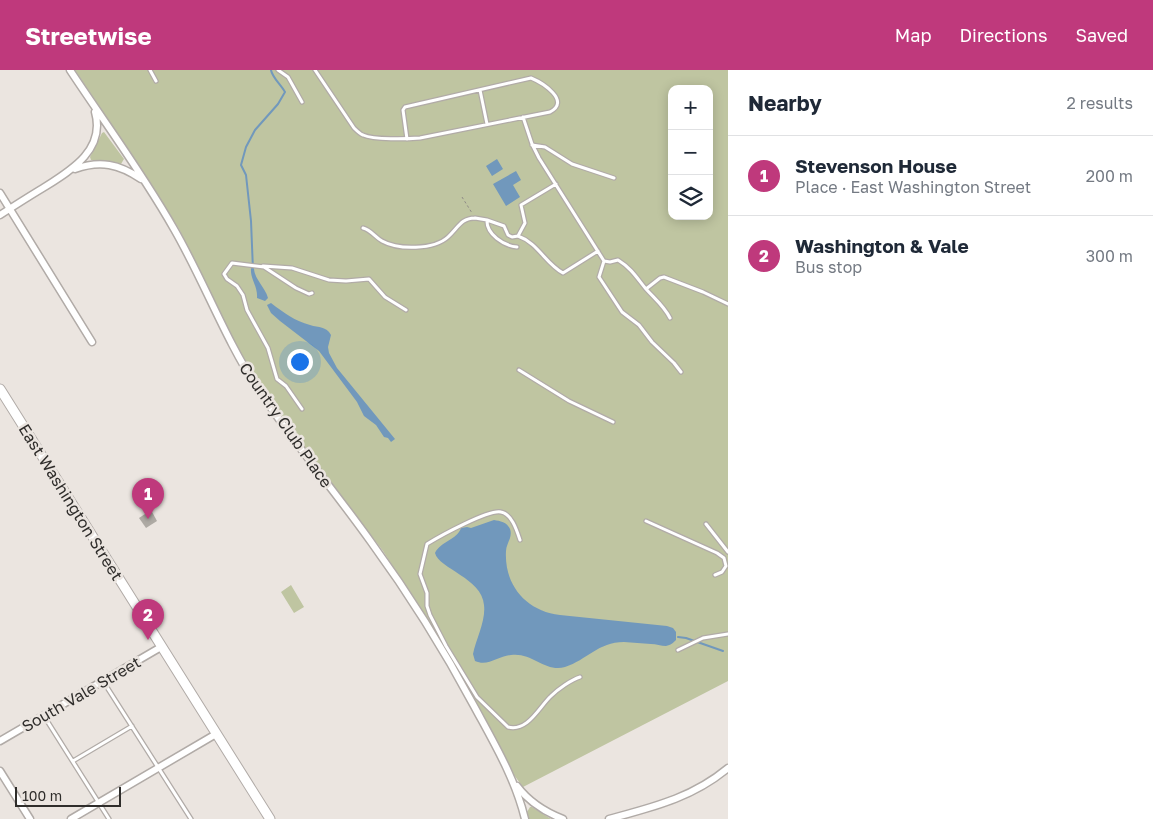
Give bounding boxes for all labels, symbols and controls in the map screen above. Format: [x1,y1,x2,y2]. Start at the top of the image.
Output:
text: Streetwise [25,21,152,50]
text: Map [895,24,931,46]
text: Directions [959,24,1047,46]
text: Saved [1075,24,1128,46]
map controls [668,85,713,220]
button: + [668,85,713,130]
text: Nearby [748,90,822,116]
text: 2 results [1067,93,1133,113]
button: − [668,130,713,175]
text: Stevenson House [795,154,957,177]
text: 1 [760,166,768,186]
text: 200 m [1086,166,1133,186]
button: layers [668,175,713,220]
text: Place · East Washington Street [795,177,1031,197]
text: Washington & Vale [795,234,969,257]
text: 2 [759,246,769,266]
text: 300 m [1086,246,1133,266]
text: Bus stop [795,257,862,277]
your location [287,349,313,375]
street label: Country Club Place [235,359,337,491]
street label: East Washington Street [15,420,127,584]
pin: 1 [132,478,164,519]
pin: 2 [132,599,164,640]
street label: South Vale Street [18,652,144,736]
scale bar [15,784,121,807]
text: 100 m [22,787,62,804]

